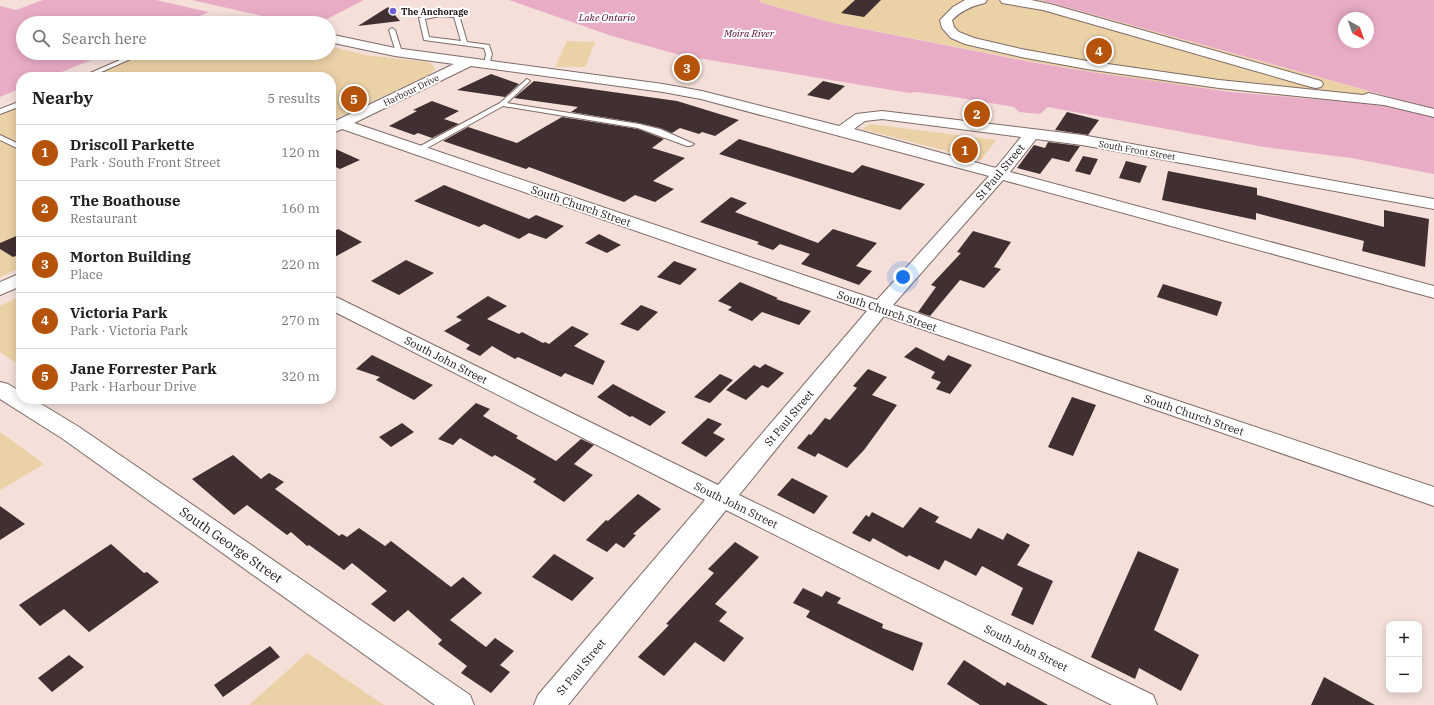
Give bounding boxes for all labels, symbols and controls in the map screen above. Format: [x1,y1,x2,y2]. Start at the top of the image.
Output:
marker: The Anchorage [388,6,398,16]
place label: The Anchorage [401,6,468,17]
water label: Lake Ontario [578,11,635,24]
north arrow [1338,12,1374,48]
search box [16,16,336,60]
icon: search [30,27,52,49]
water label: Moira River [723,27,775,40]
text: Search here [62,29,147,48]
pin: 4 [1086,36,1112,66]
pin: 3 [674,53,700,83]
street label: Harbour Drive [381,72,441,108]
pin: 5 [341,84,367,114]
text: Nearby [32,87,93,109]
text: 5 results [267,90,320,107]
pin: 2 [964,99,990,129]
text: Driscoll Parkette [70,135,195,154]
pin: 1 [952,135,978,165]
street label: South Front Street [1098,138,1176,162]
street label: St Paul Street [972,141,1028,203]
text: 1 [41,144,49,161]
text: 120 m [281,144,320,161]
text: Park · South Front Street [70,154,221,171]
street label: South Church Street [529,182,633,230]
text: The Boathouse [70,191,180,210]
text: 2 [41,200,49,217]
text: 160 m [281,200,320,217]
text: Restaurant [70,210,137,227]
text: Morton Building [70,247,191,266]
text: 3 [41,256,49,273]
text: 220 m [281,256,320,273]
text: Place [70,266,103,283]
your location [893,267,913,287]
street label: South Church Street [835,287,939,335]
text: Victoria Park [70,303,167,322]
text: 4 [41,312,49,329]
text: 270 m [281,312,320,329]
text: Park · Victoria Park [70,322,188,339]
street label: South John Street [402,333,490,387]
text: Jane Forrester Park [70,359,217,378]
text: 5 [41,368,49,385]
text: 320 m [281,368,320,385]
text: Park · Harbour Drive [70,378,197,395]
street label: St Paul Street [761,387,817,449]
street label: South Church Street [1142,391,1246,439]
street label: South John Street [692,479,780,531]
street label: South George Street [176,503,286,587]
map controls [1386,621,1422,693]
button: + [1386,621,1422,657]
street label: South John Street [982,622,1070,674]
street label: St Paul Street [553,636,609,698]
button: − [1386,657,1422,693]

